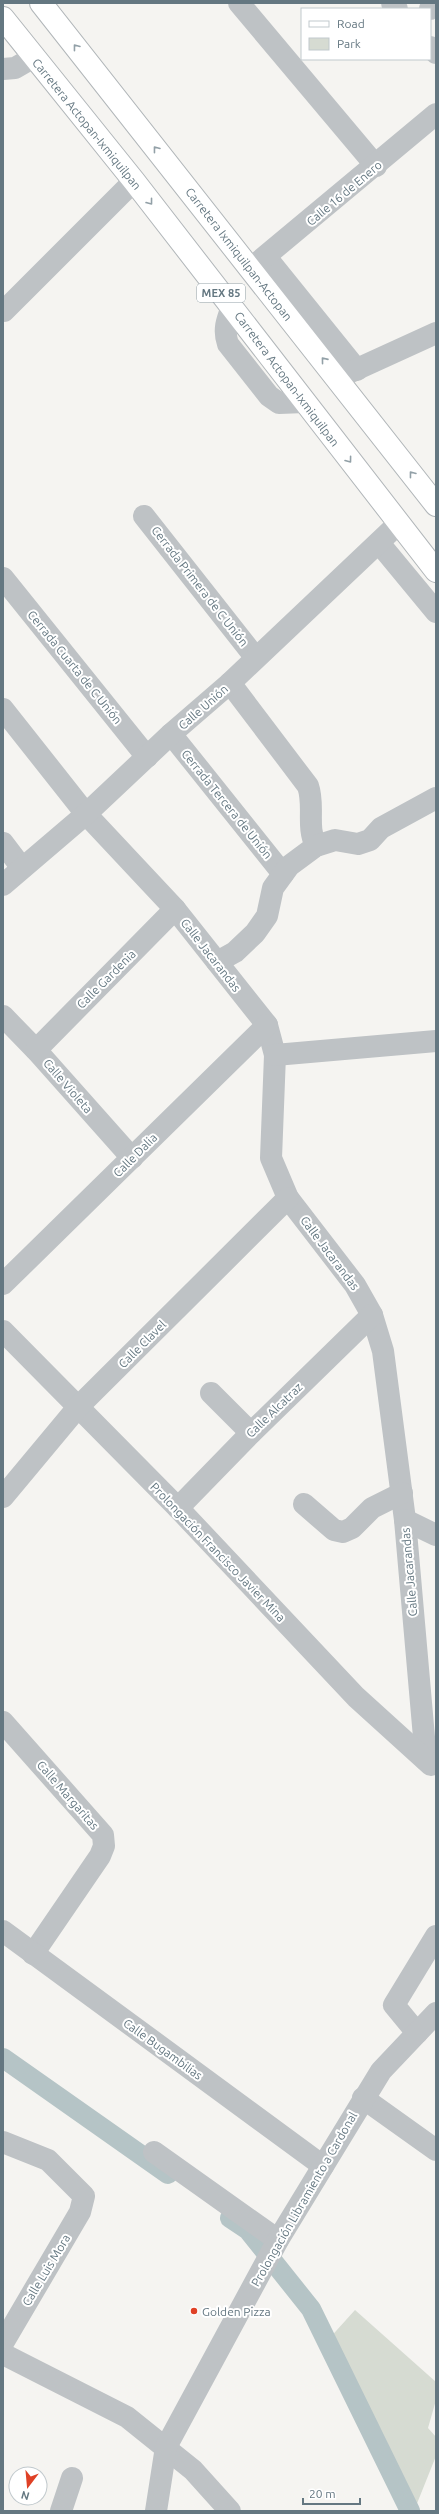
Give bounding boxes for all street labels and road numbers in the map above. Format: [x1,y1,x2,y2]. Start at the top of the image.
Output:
street label: Carretera Actopan-Ixmiquilpan [30,56,144,192]
street label: Calle 16 de Enero [304,158,384,228]
street label: Carretera Ixmiquilpan-Actopan [183,185,295,323]
road number: MEX 85 [197,284,245,302]
street label: Carretera Actopan-Ixmiquilpan [232,309,342,449]
street label: Cerrada Primera de C Unión [149,523,251,649]
street label: Cerrada Cuarta de C Unión [25,608,125,726]
street label: Calle Unión [176,682,230,732]
street label: Cerrada Tercera de Unión [179,747,275,861]
street label: Calle Jacarandas [179,916,243,994]
street label: Calle Gardenia [74,947,138,1011]
street label: Calle Violeta [41,1056,95,1116]
street label: Calle Dalia [111,1131,159,1179]
street label: Calle Jacarandas [298,1214,362,1292]
street label: Calle Clavel [116,1318,168,1370]
street label: Calle Alcatraz [243,1380,305,1440]
street label: Prolongación Francisco Javier Mina [148,1480,288,1624]
street label: Calle Jacarandas [399,1527,419,1617]
street label: Calle Margaritas [35,1758,101,1832]
street label: Calle Bugambilias [121,2016,205,2082]
street label: Prolongación Libramiento a Cardonal [249,2110,359,2288]
street label: Calle Luis Mora [20,2232,72,2308]

